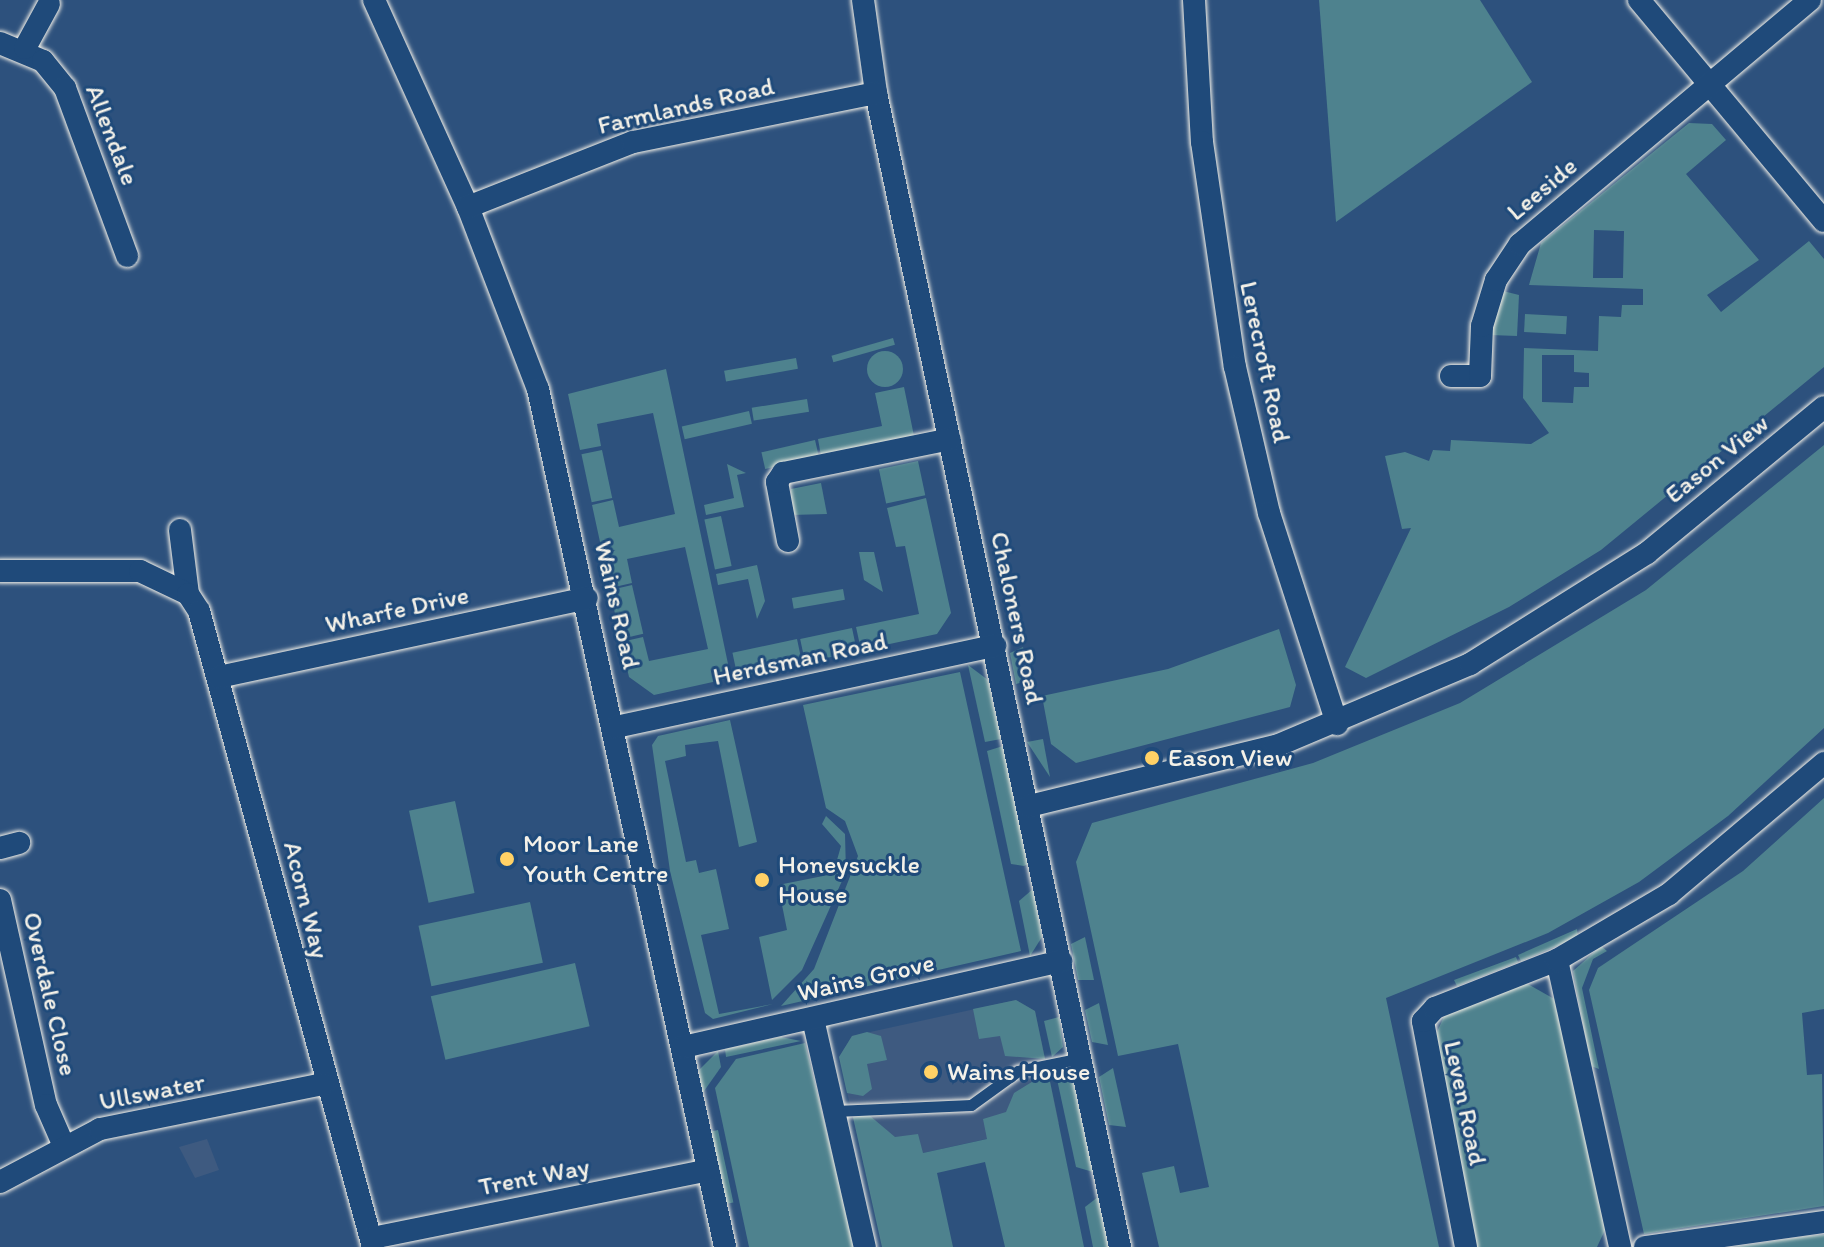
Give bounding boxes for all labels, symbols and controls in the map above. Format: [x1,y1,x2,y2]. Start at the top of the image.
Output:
street label: Farmlands Road [595,71,777,141]
street label: Allendale [79,80,145,190]
street label: Leeside [1500,151,1584,227]
street label: Lerecroft Road [1233,278,1297,446]
street label: Eason View [1659,408,1775,510]
street label: Chaloners Road [983,529,1051,707]
street label: Wains Road [587,538,647,672]
street label: Wharfe Drive [322,580,472,640]
street label: Herdsman Road [710,625,890,693]
place label: Eason View [1168,742,1292,774]
marker: Eason View [1143,749,1161,767]
place label: Moor Lane Youth Centre [523,828,669,890]
street label: Acorn Way [276,838,336,962]
place label: Honeysuckle House [778,849,920,910]
marker: Moor Lane Youth Centre [498,850,516,868]
marker: Honeysuckle House [753,871,771,889]
street label: Overdale Close [16,909,84,1079]
street label: Wains Grove [794,947,938,1009]
street label: Leven Road [1437,1038,1493,1168]
place label: Wains House [947,1056,1090,1088]
marker: Wains House [922,1063,940,1081]
street label: Ullswater [96,1066,208,1118]
street label: Trent Way [476,1151,592,1203]

